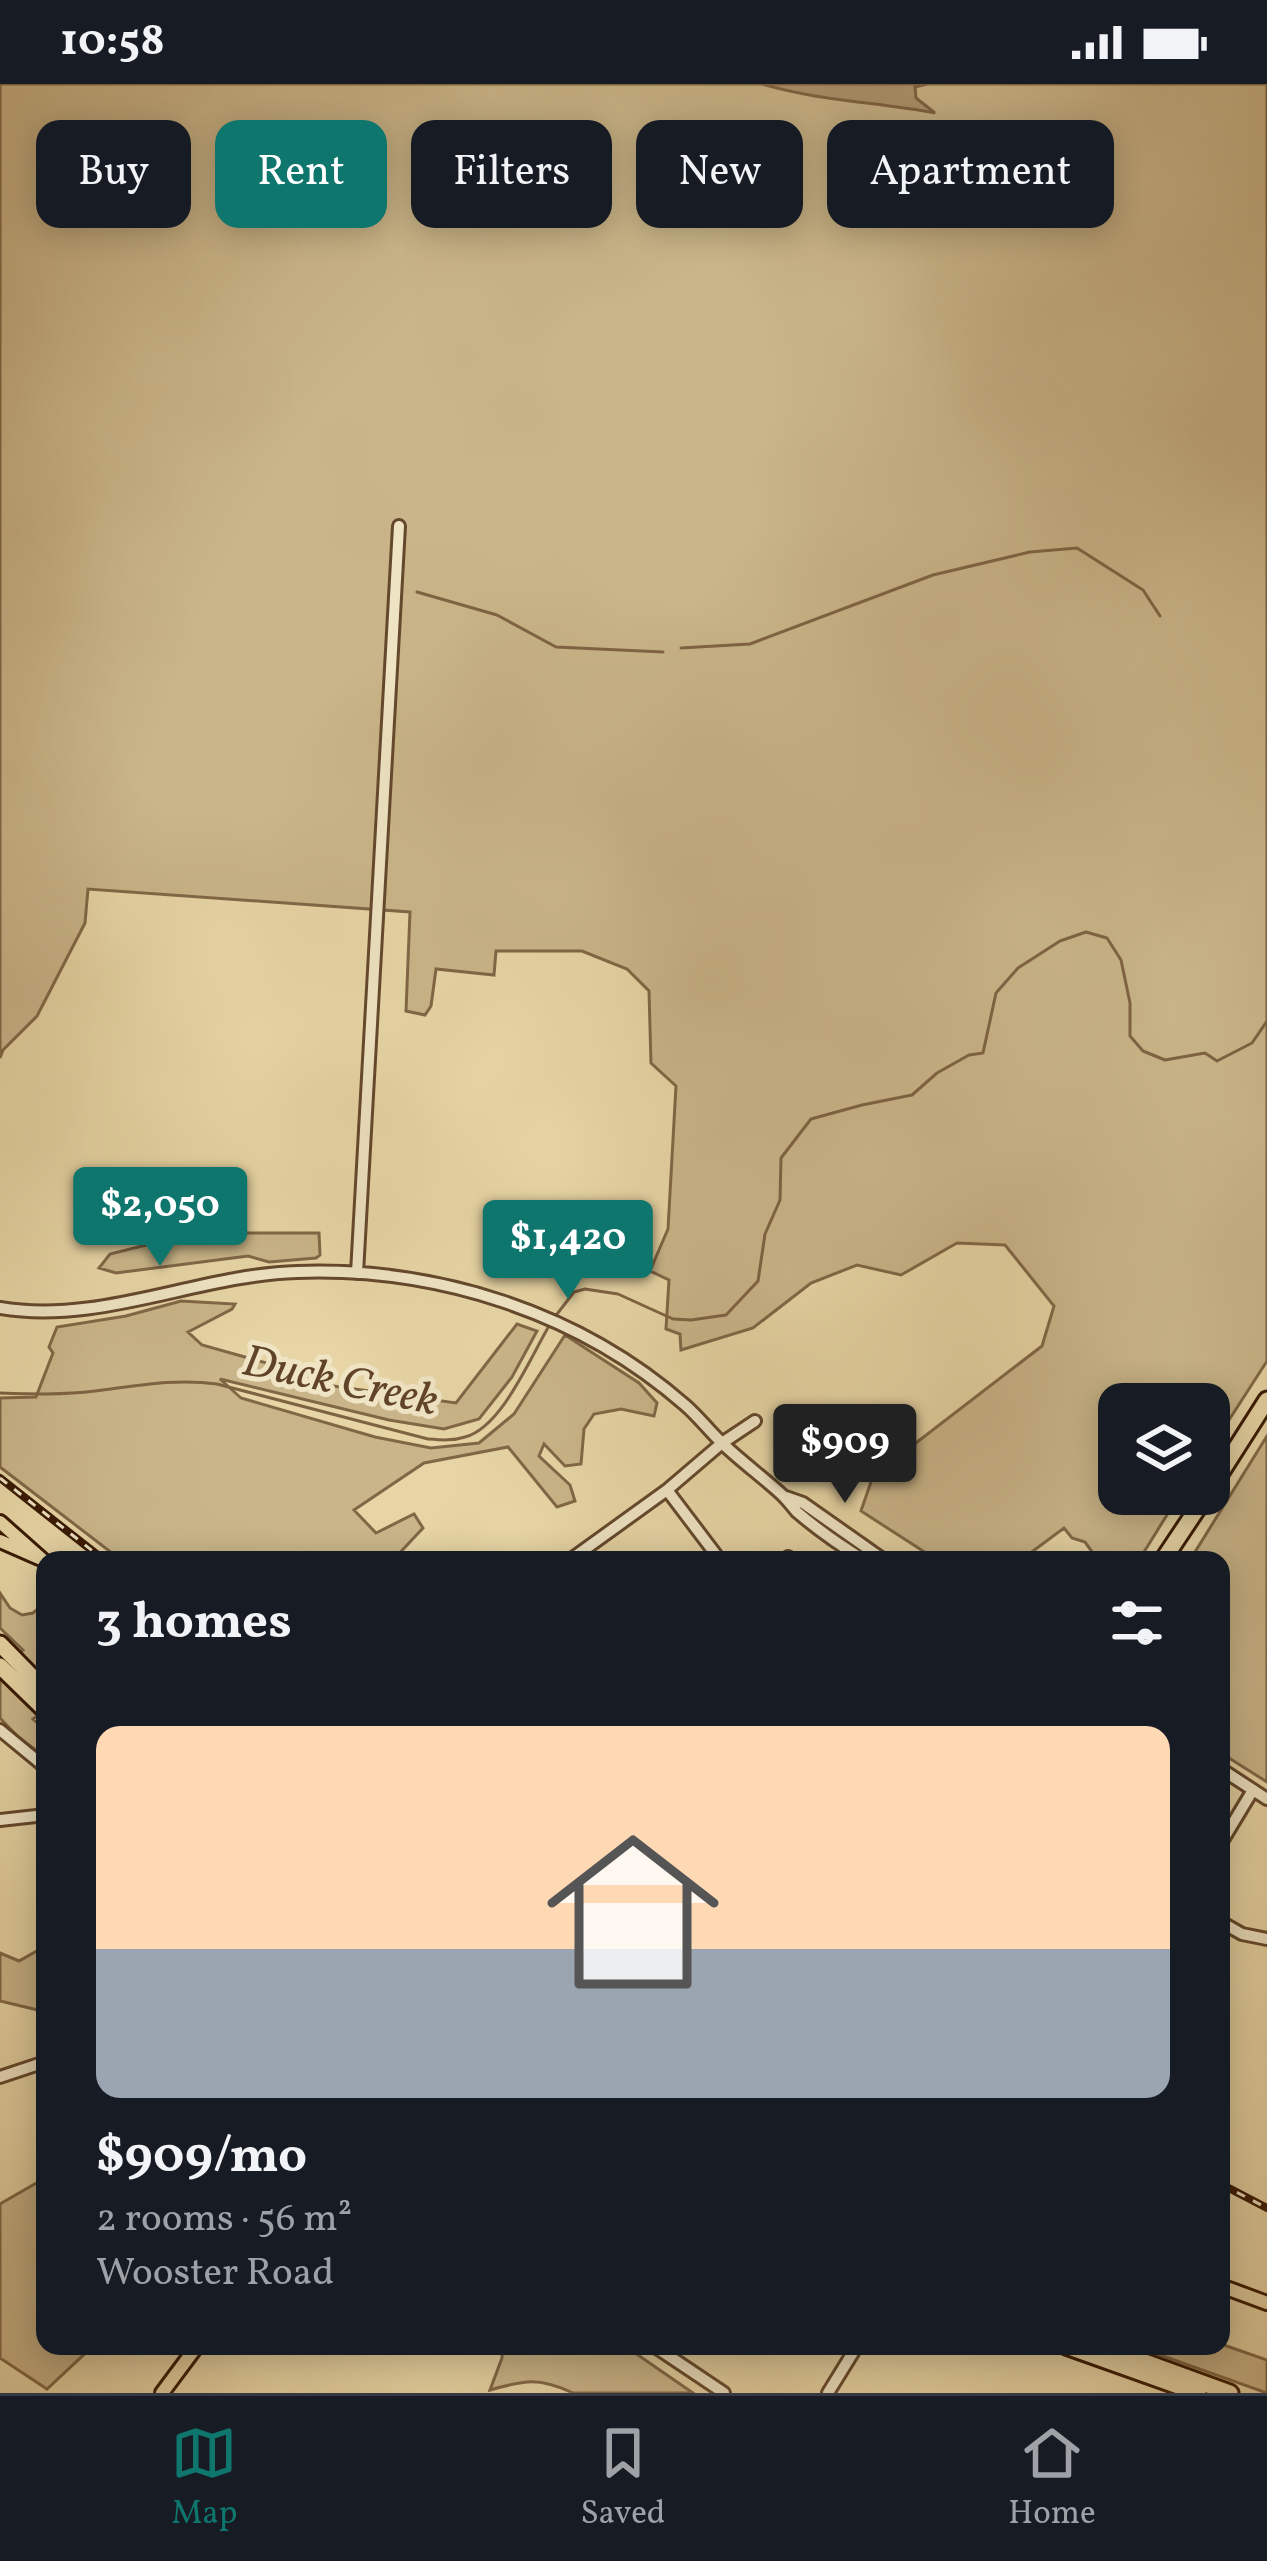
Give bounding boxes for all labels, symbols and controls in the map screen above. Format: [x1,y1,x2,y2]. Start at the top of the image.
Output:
text: 10:58 [60,11,165,74]
chip: Buy [36,120,191,228]
chip: Rent [215,120,387,228]
chip: Filters [411,120,612,228]
chip: New [636,120,803,228]
chip: Apartment [827,120,1114,228]
pin: $2,050 [62,1167,258,1269]
text: $2,050 [100,1179,220,1233]
pin: $1,420 [470,1200,666,1302]
text: $1,420 [510,1212,626,1266]
water label: Duck Creek [236,1332,444,1434]
map controls [1098,1383,1230,1515]
button: layers [1098,1383,1230,1515]
pin: $909 [774,1404,916,1506]
text: $909 [800,1416,890,1470]
text: 3 homes [96,1588,292,1659]
icon: filters [1104,1590,1170,1656]
icon: home [525,1804,741,2020]
text: $909/mo [96,2122,307,2193]
text: 2 rooms · 56 m² [96,2193,352,2247]
text: Wooster Road [96,2247,334,2301]
tab: Map [171,2420,238,2538]
tab: Saved [580,2420,665,2538]
tab: Home [1008,2420,1096,2538]

